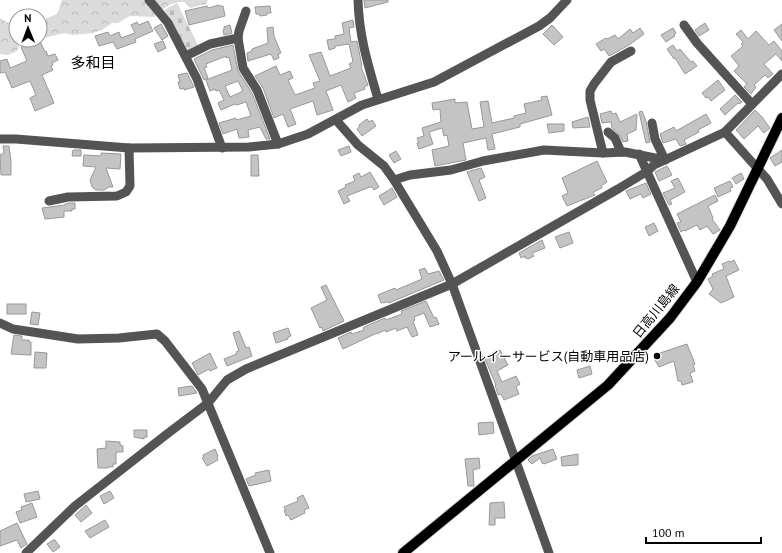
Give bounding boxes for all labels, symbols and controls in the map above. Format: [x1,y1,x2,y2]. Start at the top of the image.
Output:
north arrow [8,8,48,48]
text: N [24,11,32,25]
district label: 多和目 [70,53,116,72]
street label: 日高川島線 [629,280,683,342]
place label: アールイーサービス(自動車用品店) [448,348,649,365]
marker: アールイーサービス(自動車用品店) [652,351,662,361]
scale bar [646,519,761,545]
text: 100 m [652,525,685,540]

